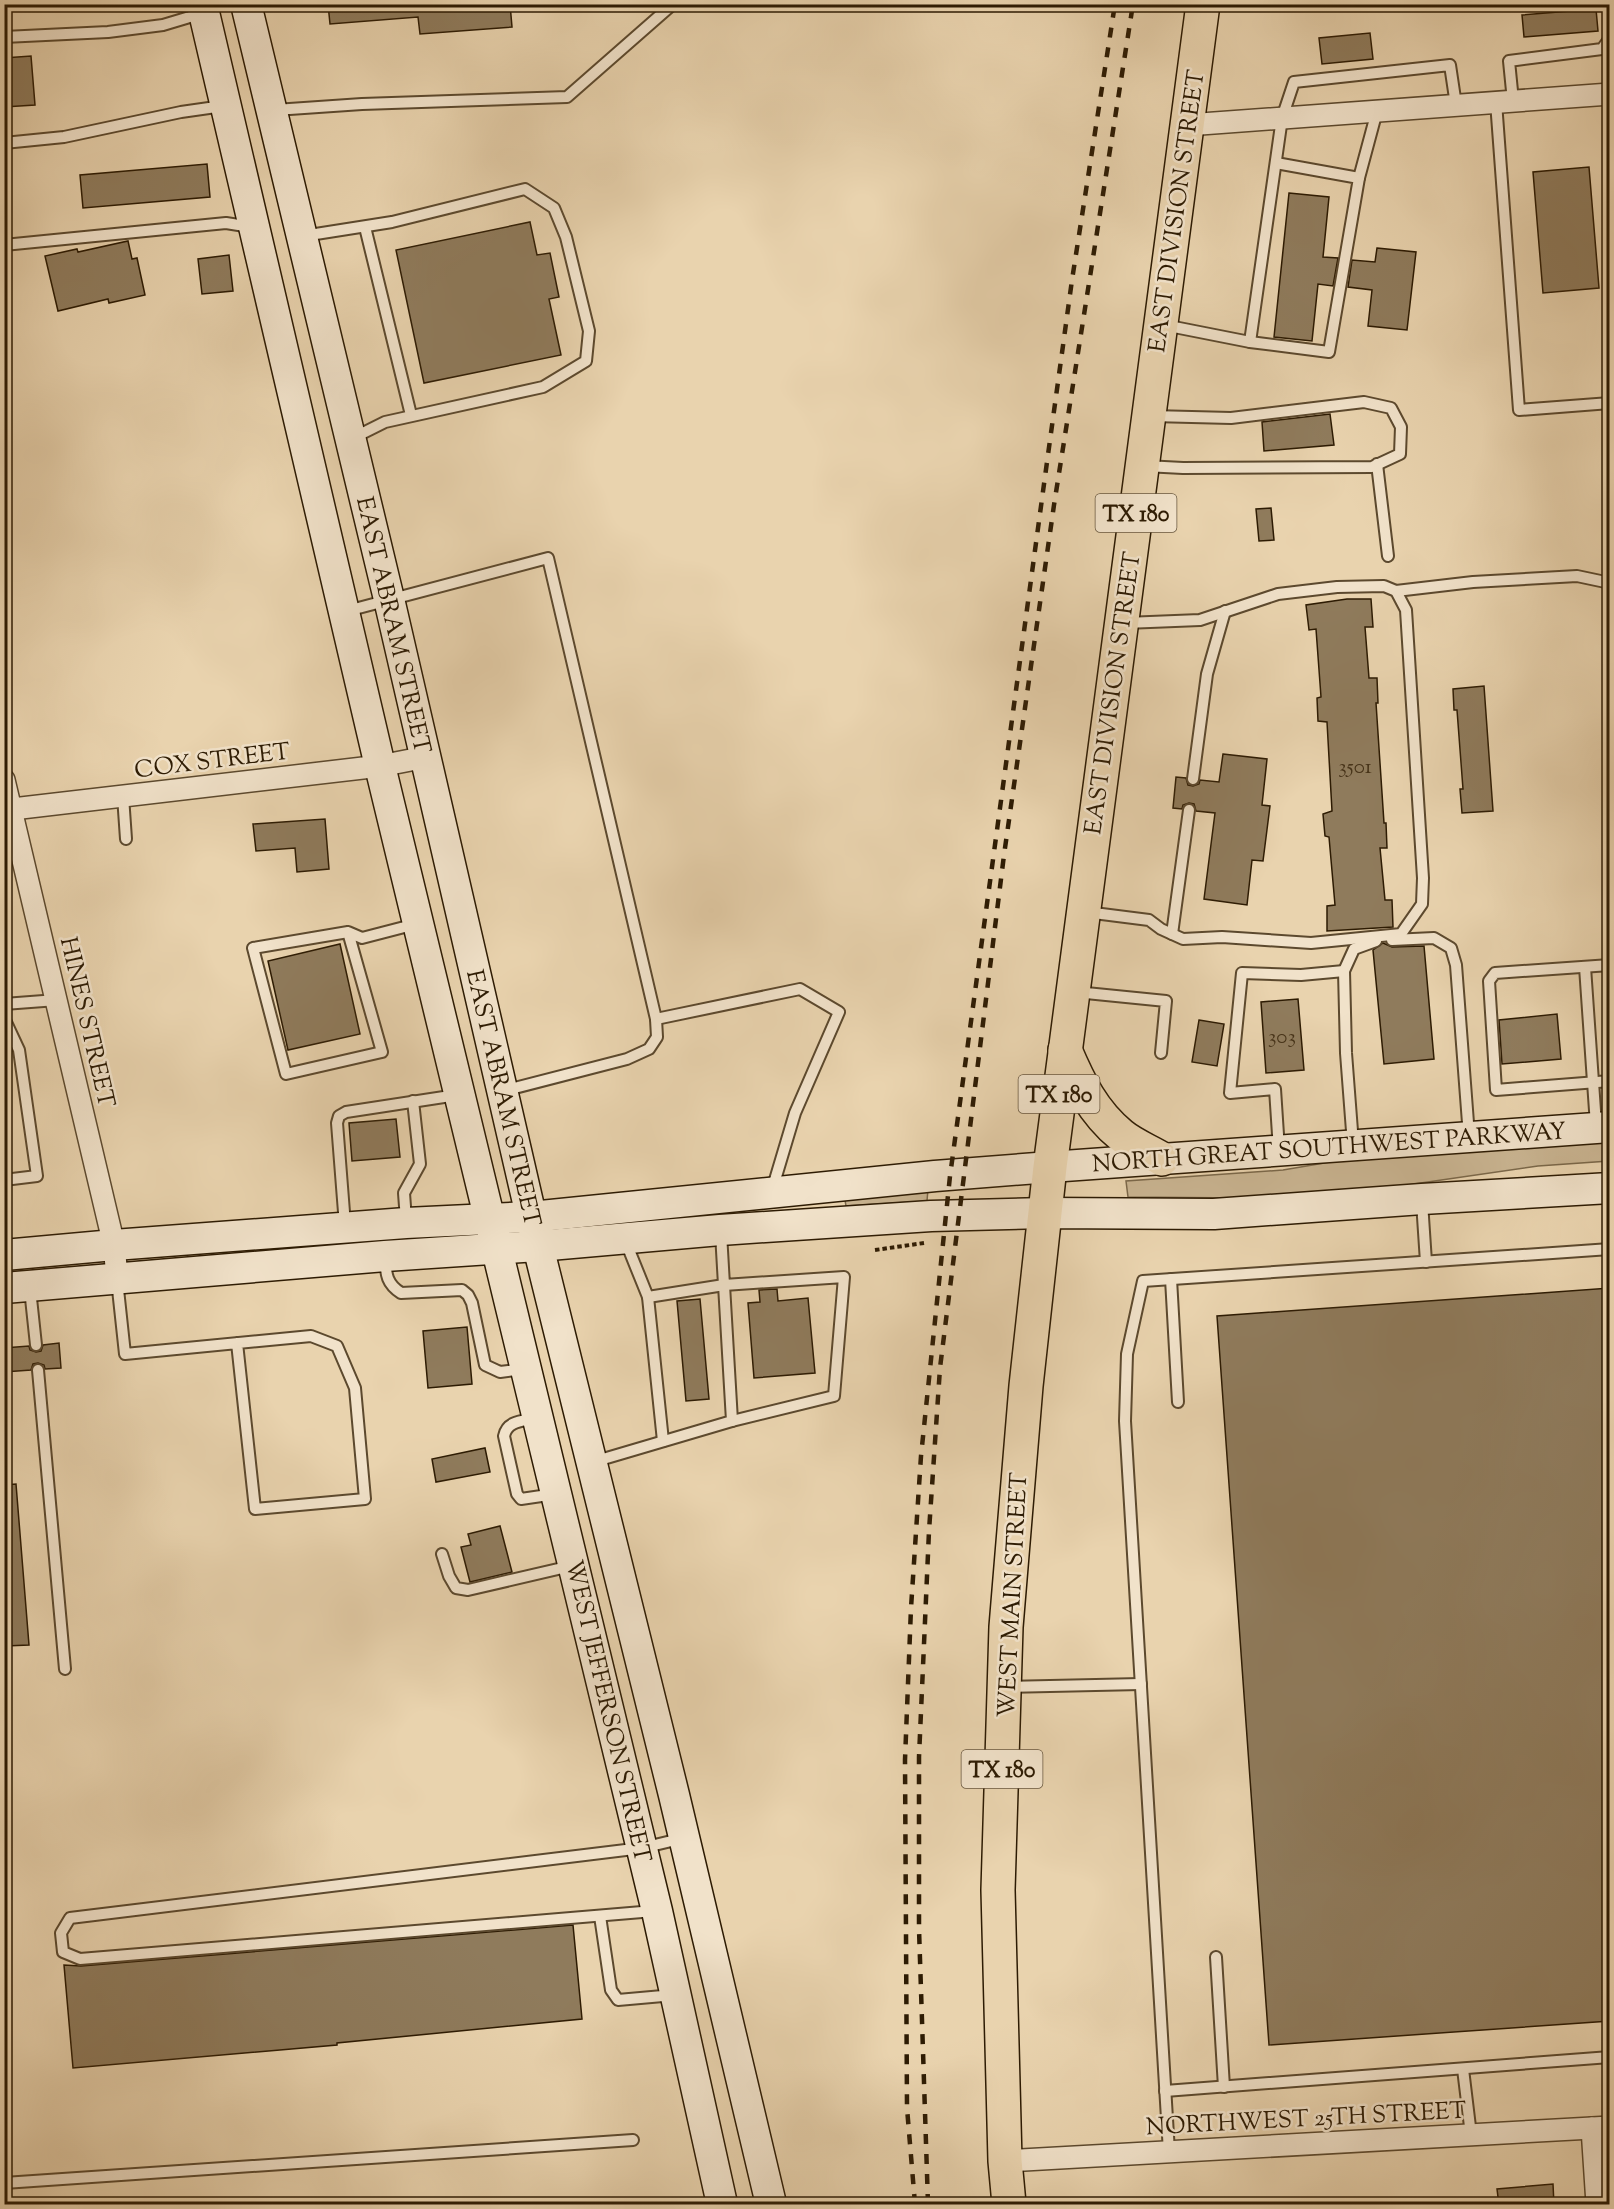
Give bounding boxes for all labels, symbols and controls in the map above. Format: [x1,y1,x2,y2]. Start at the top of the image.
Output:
street label: EAST DIVISION STREET [1141,68,1215,355]
street label: EAST ABRAM STREET [346,494,438,757]
road number: TX 180 [1096,494,1176,532]
street label: EAST DIVISION STREET [1077,550,1151,837]
street label: COX STREET [132,736,292,788]
house number: 3501 [1338,753,1372,783]
street label: HINES STREET [50,934,122,1111]
street label: EAST ABRAM STREET [456,967,548,1230]
house number: 303 [1268,1023,1296,1053]
road number: TX 180 [1018,1075,1100,1113]
street label: NORTH GREAT SOUTHWEST PARKWAY [1091,1115,1567,1183]
street label: WEST MAIN STREET [991,1472,1037,1719]
street label: WEST JEFFERSON STREET [556,1557,658,1866]
road number: TX 180 [962,1750,1042,1788]
street label: NORTHWEST 25TH STREET [1145,2095,1467,2145]

